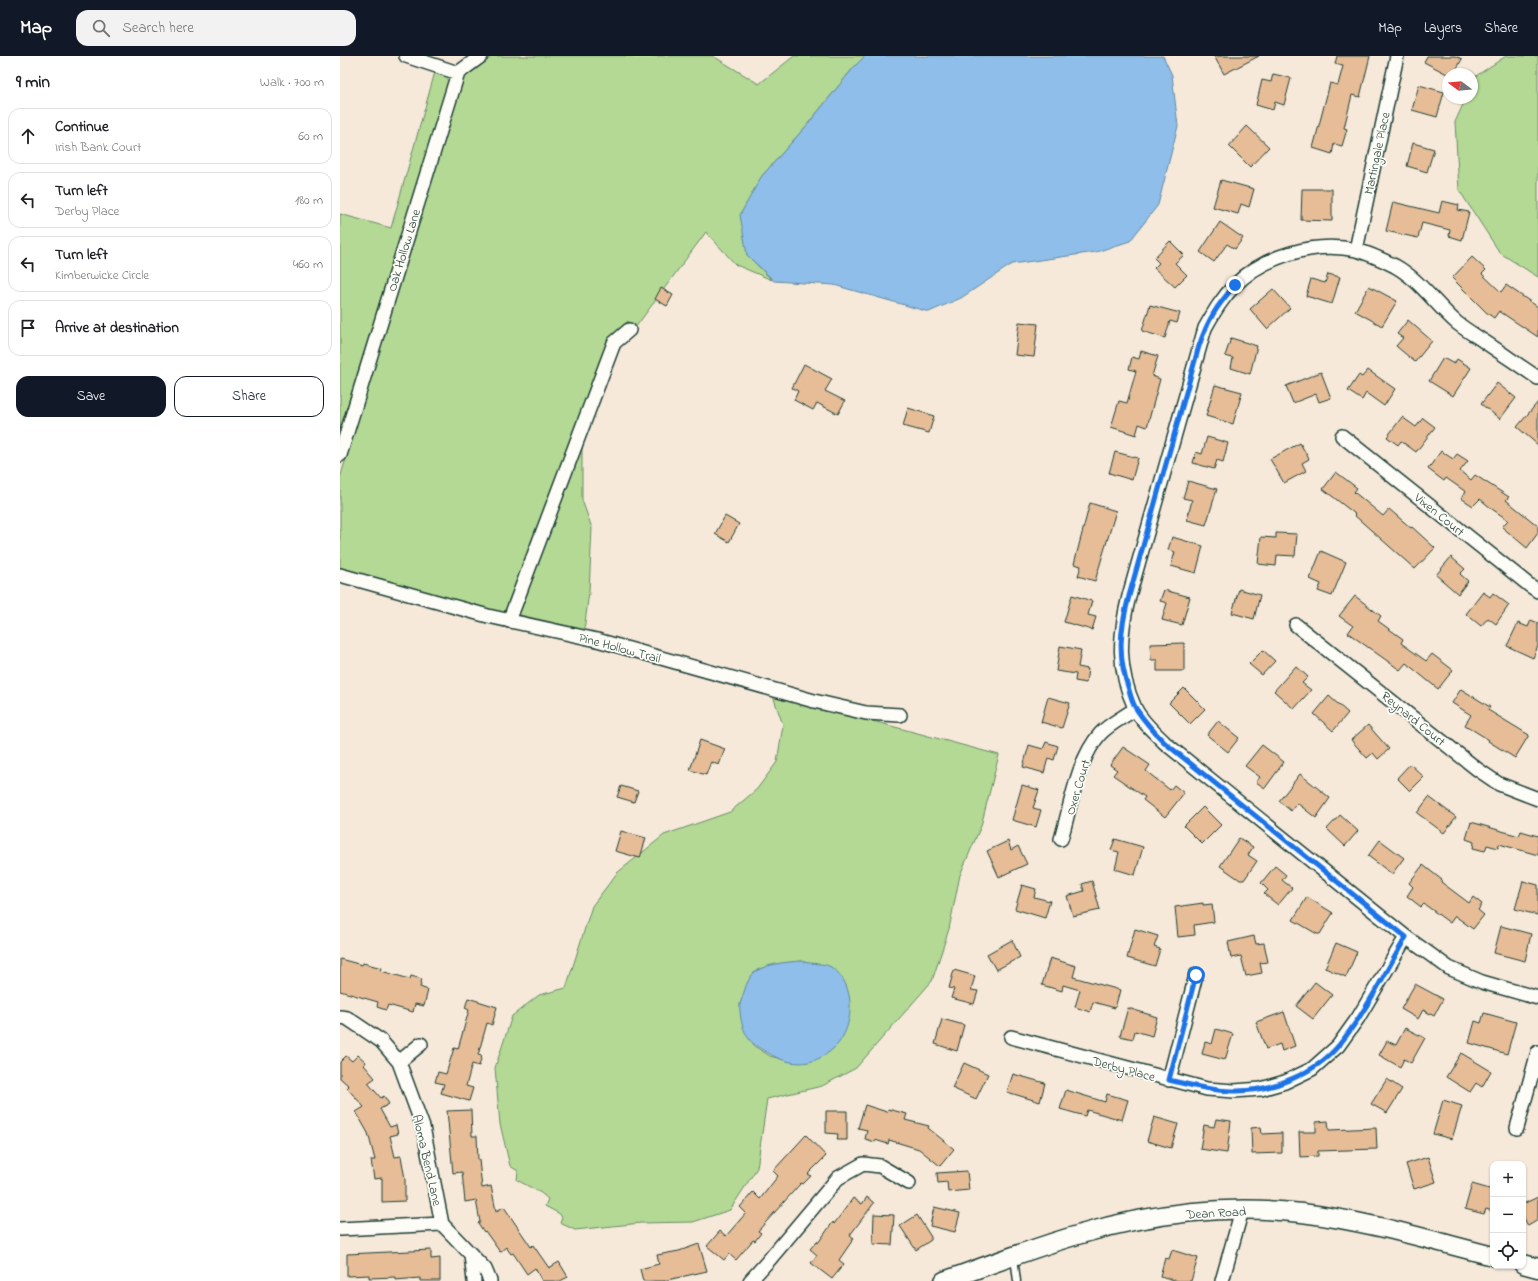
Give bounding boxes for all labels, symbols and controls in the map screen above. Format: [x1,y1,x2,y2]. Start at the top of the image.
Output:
search box [76,10,356,46]
text: Map [20,15,52,42]
icon: search [90,17,112,39]
text: Search here [122,17,194,39]
text: Map [1378,18,1402,39]
text: Layers [1424,18,1462,39]
text: Share [1484,18,1518,39]
north arrow [1442,68,1478,104]
text: 9 min [16,70,50,95]
text: Walk · 700 m [260,73,324,92]
street label: Martingale Place [1359,110,1396,196]
text: Continue [55,116,109,138]
icon: ahead [17,125,39,147]
text: 60 m [298,127,323,146]
text: Irish Bank Court [55,138,141,157]
text: Turn left [55,180,108,202]
icon: left [17,189,39,211]
text: 180 m [295,191,323,210]
text: Derby Place [55,202,119,221]
street label: Oak Hollow Lane [383,207,426,294]
text: Turn left [55,244,108,266]
icon: left [17,253,39,275]
text: 460 m [293,255,323,274]
text: Kimberwicke Circle [55,266,149,285]
route end [1226,276,1244,294]
icon: arrive [17,317,39,339]
text: Arrive at destination [55,317,179,339]
button: Save [16,376,166,417]
button: Share [174,376,324,417]
street label: Vixen Court [1409,488,1469,542]
street label: Pine Hollow Trail [576,628,663,669]
street label: Reynard Court [1376,687,1450,752]
street label: Oxer Court [1061,757,1096,818]
route start [1187,966,1205,984]
street label: Derby Place [1089,1052,1157,1088]
street label: Aloma Bend Lane [407,1113,446,1208]
map controls [1490,1161,1526,1269]
button: + [1490,1161,1526,1197]
button: − [1490,1197,1526,1233]
street label: Dean Road [1184,1202,1247,1225]
button: locate [1490,1233,1526,1269]

